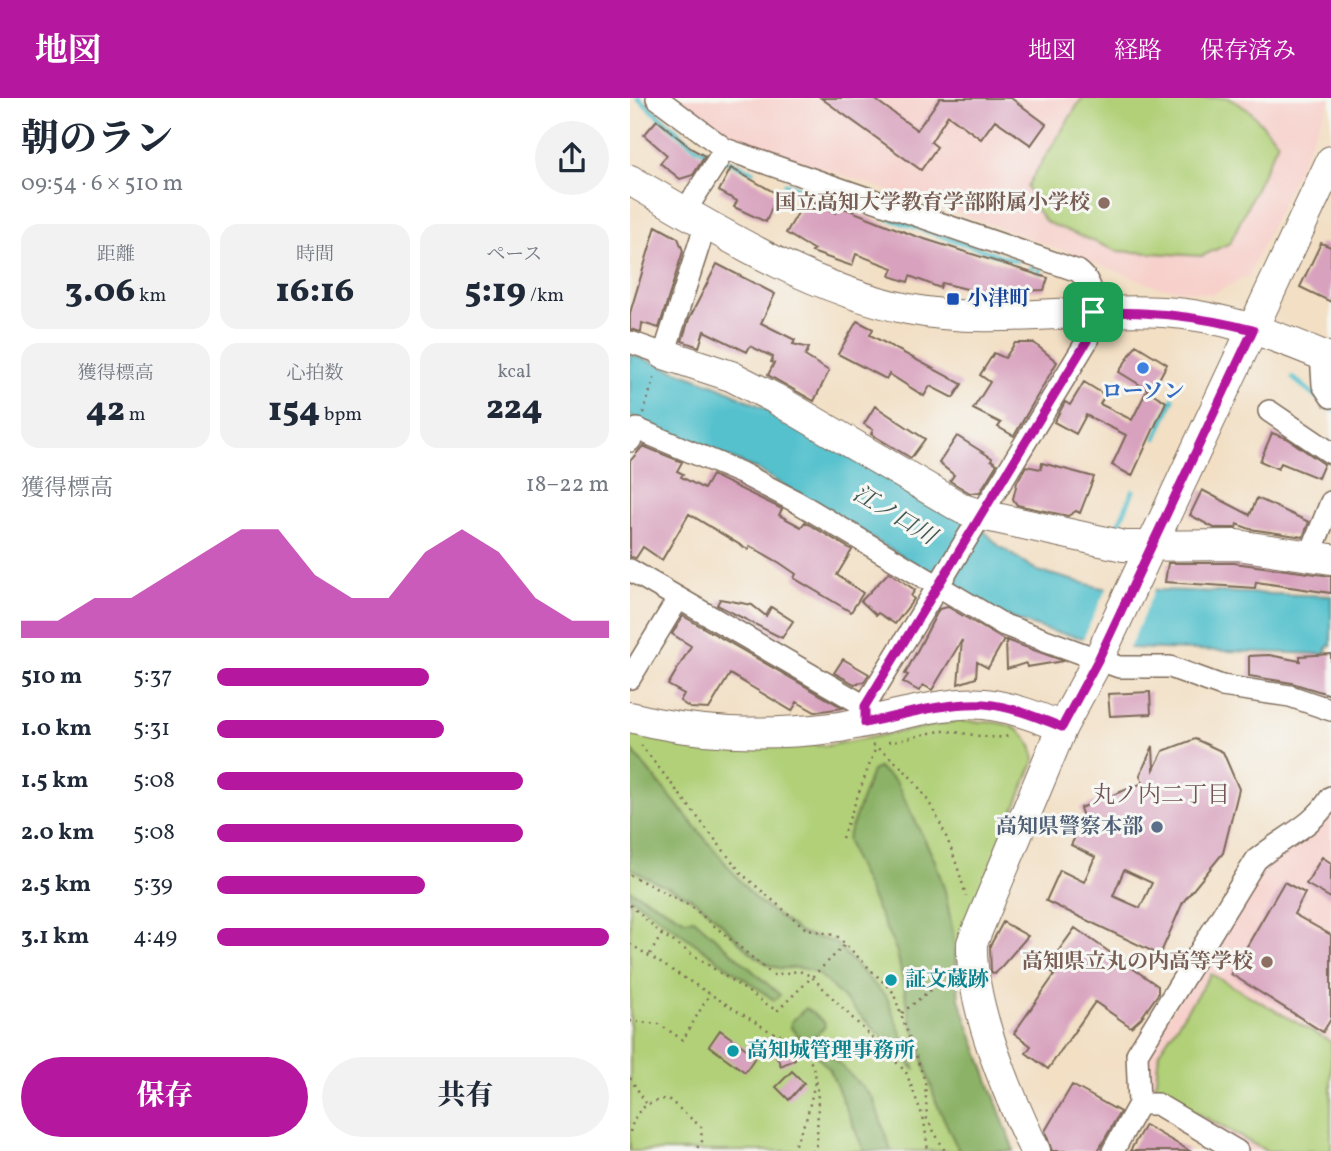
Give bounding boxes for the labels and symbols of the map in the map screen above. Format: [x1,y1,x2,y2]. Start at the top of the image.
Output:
place label: 国立高知大学教育学部附属小学校 [775,189,1090,218]
marker: 国立高知大学教育学部附属小学校 [1096,195,1112,211]
pin [1063,282,1123,342]
place label: 小津町 [967,285,1030,314]
marker: 小津町 [945,291,961,307]
marker: ローソン [1135,360,1151,376]
place label: ローソン [1101,378,1185,407]
water label: 江ノ口川 [846,479,944,555]
district label: 丸ノ内二丁目 [1092,780,1230,812]
place label: 高知県警察本部 [996,813,1143,842]
marker: 高知県警察本部 [1149,819,1165,835]
place label: 高知県立丸の内高等学校 [1022,948,1253,977]
marker: 高知県立丸の内高等学校 [1259,954,1275,970]
place label: 証文蔵跡 [905,966,989,995]
marker: 証文蔵跡 [883,972,899,988]
place label: 高知城管理事務所 [747,1037,915,1066]
marker: 高知城管理事務所 [725,1043,741,1059]

